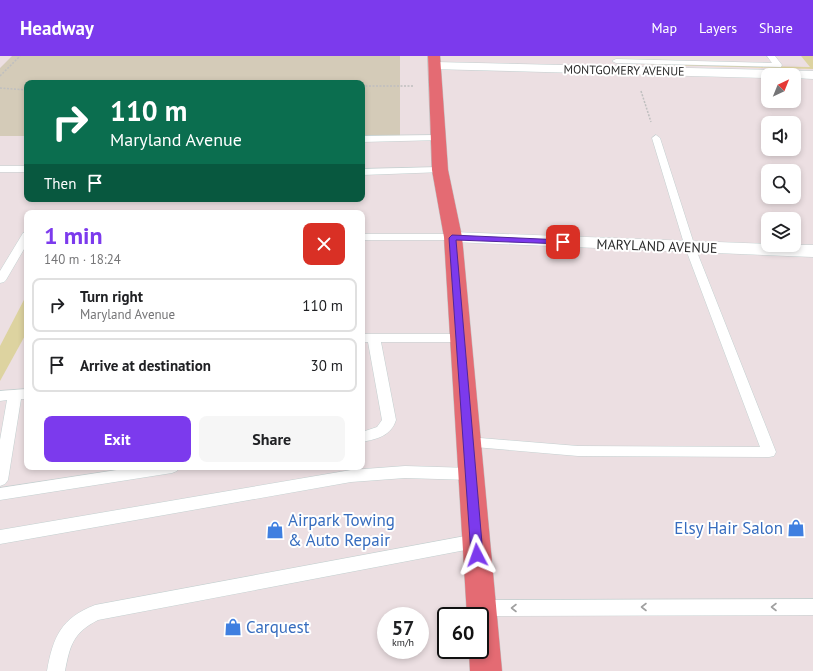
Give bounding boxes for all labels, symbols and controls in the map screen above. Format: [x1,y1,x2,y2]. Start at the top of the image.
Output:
text: Headway [20,16,94,40]
text: Map [651,19,677,37]
text: Layers [699,19,737,37]
text: Share [759,19,793,37]
street label: MONTGOMERY AVENUE [563,61,685,79]
north arrow [761,68,801,108]
map controls [761,68,801,252]
text: 110 m [110,92,187,129]
icon: right [44,96,96,148]
button: sound [761,116,801,156]
text: Maryland Avenue [110,128,242,151]
button: search [761,164,801,204]
icon: arrive [84,172,106,194]
text: Then [44,174,76,193]
button: layers [761,212,801,252]
text: 1 min [44,220,103,251]
button: close [303,223,345,265]
pin [546,225,580,259]
icon: arrive [552,231,574,253]
street label: MARYLAND AVENUE [596,235,718,257]
text: 140 m · 18:24 [44,251,121,268]
text: Turn right [80,287,143,306]
icon: right [46,294,68,316]
text: 110 m [302,296,343,315]
text: Maryland Avenue [80,306,175,323]
icon: arrive [46,354,68,376]
text: Arrive at destination [80,356,211,375]
text: 30 m [310,356,343,375]
button: Exit [44,416,191,462]
button: Share [199,416,345,462]
place label: Airpark Towing & Auto Repair [288,509,395,551]
place label: Elsy Hair Salon [674,517,783,539]
shop icon: Elsy Hair Salon [786,518,806,538]
shop icon: Airpark Towing & Auto Repair [265,520,285,540]
position arrow [456,534,498,576]
one-way arrow [641,603,647,611]
one-way arrow [771,603,777,611]
one-way arrow [511,604,517,612]
speed limit sign: 60 [437,607,489,659]
text: 57 [392,615,414,641]
place label: Carquest [246,616,310,638]
shop icon: Carquest [223,617,243,637]
text: km/h [392,636,414,649]

